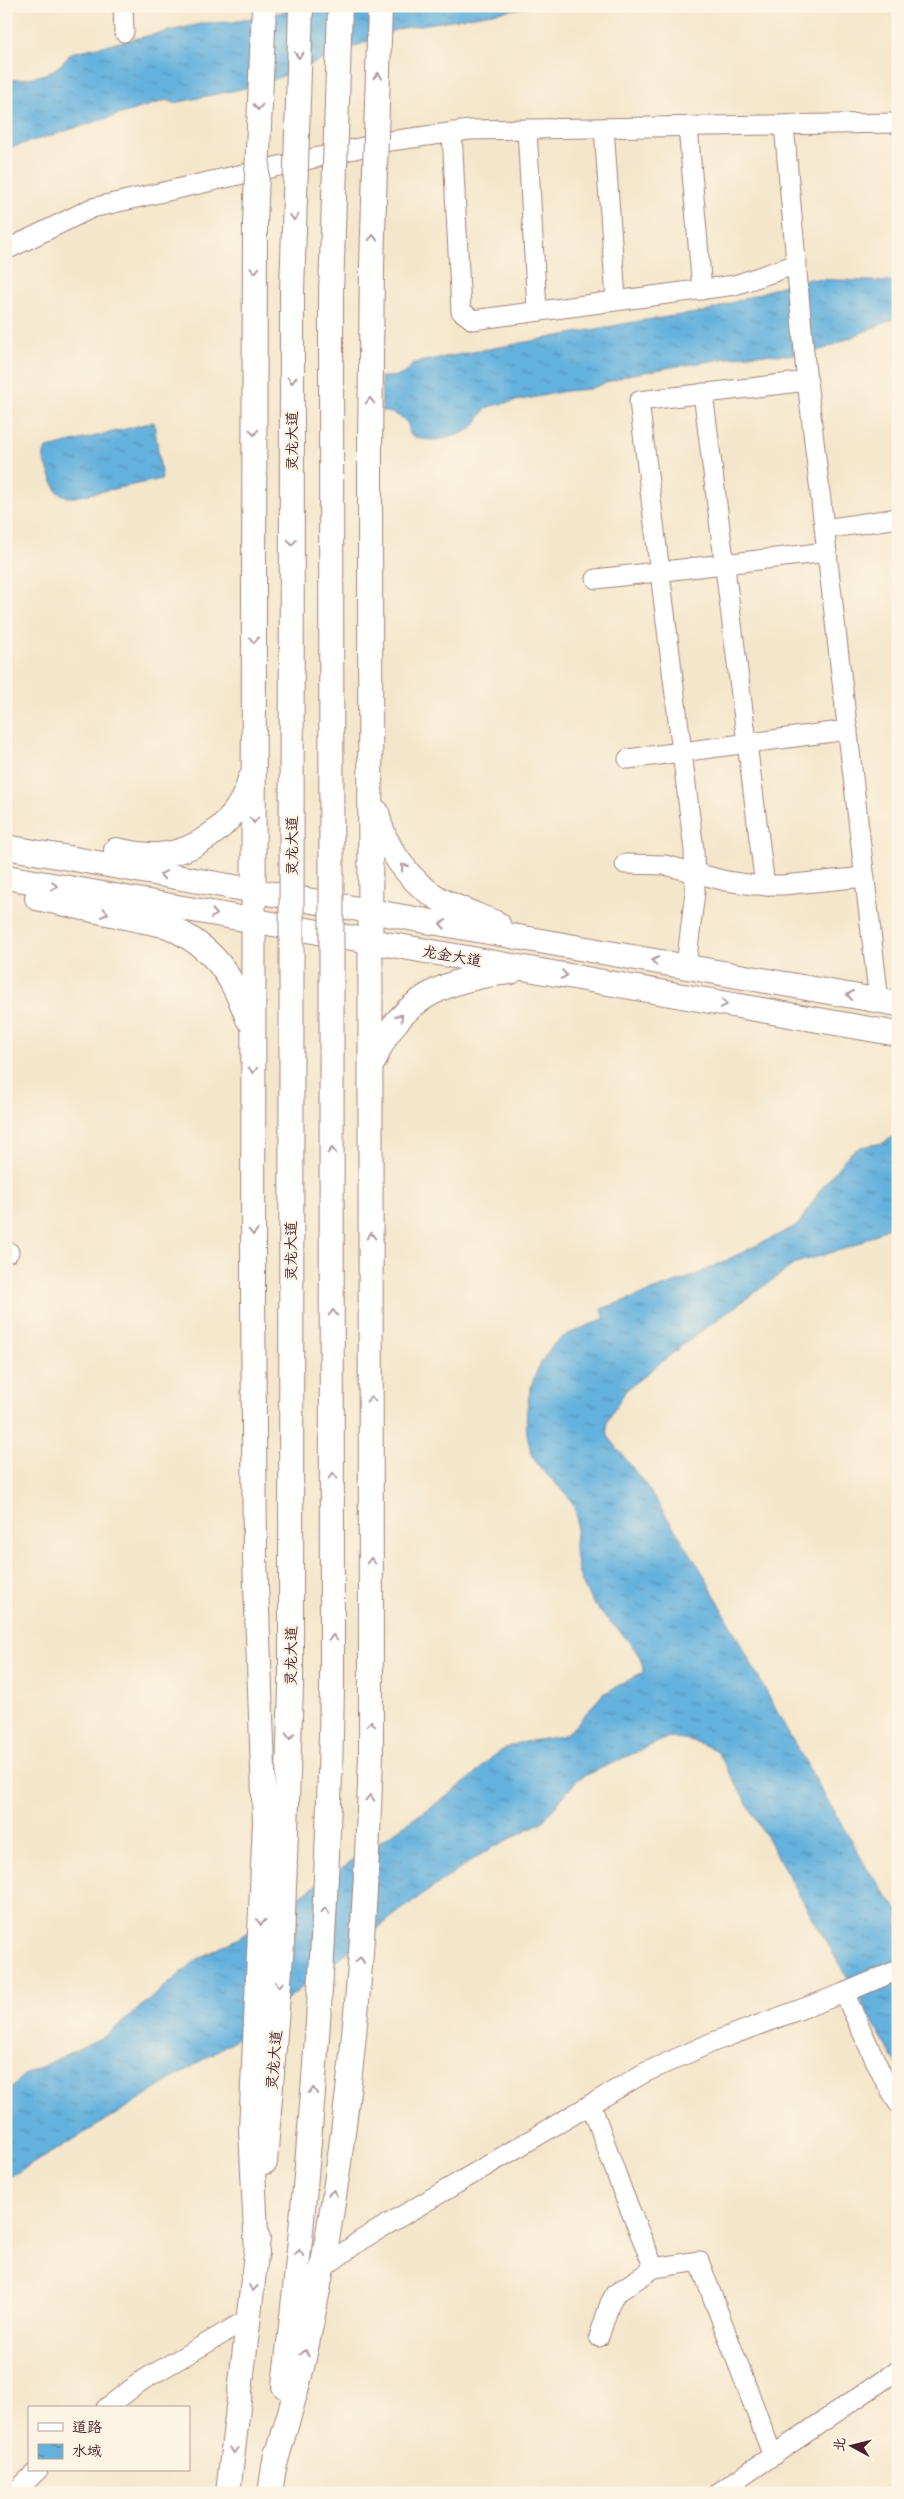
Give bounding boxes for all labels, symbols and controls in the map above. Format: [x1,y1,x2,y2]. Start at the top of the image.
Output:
one-way arrow [294,52,304,59]
one-way arrow [373,72,383,80]
one-way arrow [253,104,264,112]
one-way arrow [289,214,299,222]
one-way arrow [368,234,379,242]
one-way arrow [250,266,260,274]
one-way arrow [287,376,297,384]
one-way arrow [365,397,375,404]
street label: 灵龙大道 [283,411,301,471]
one-way arrow [249,429,259,437]
one-way arrow [287,539,297,547]
one-way arrow [249,636,259,644]
one-way arrow [249,816,259,824]
street label: 灵龙大道 [283,816,301,876]
one-way arrow [401,864,409,873]
one-way arrow [158,870,167,880]
one-way arrow [50,880,59,890]
one-way arrow [101,907,110,918]
one-way arrow [210,908,219,918]
one-way arrow [439,919,448,929]
street label: 龙金大道 [421,942,483,970]
one-way arrow [651,957,660,967]
one-way arrow [560,970,568,980]
one-way arrow [845,991,854,1001]
one-way arrow [720,998,728,1008]
one-way arrow [394,1013,403,1022]
one-way arrow [248,1066,258,1074]
one-way arrow [327,1146,337,1154]
street label: 灵龙大道 [282,1221,300,1281]
one-way arrow [248,1229,258,1237]
one-way arrow [366,1232,376,1240]
one-way arrow [328,1309,338,1316]
one-way arrow [366,1394,376,1402]
one-way arrow [328,1471,338,1479]
one-way arrow [366,1557,376,1564]
street label: 灵龙大道 [281,1626,301,1686]
one-way arrow [328,1634,338,1642]
one-way arrow [366,1719,376,1727]
one-way arrow [285,1732,295,1740]
one-way arrow [365,1793,375,1801]
one-way arrow [319,1907,330,1915]
one-way arrow [255,1918,266,1926]
one-way arrow [355,1955,366,1963]
one-way arrow [274,1981,285,1989]
street label: 灵龙大道 [262,2029,286,2091]
one-way arrow [307,2087,318,2095]
one-way arrow [328,2189,338,2198]
one-way arrow [293,2249,304,2257]
one-way arrow [248,2284,259,2292]
one-way arrow [299,2349,310,2358]
legend [28,2406,190,2472]
text: 道路 [72,2418,102,2436]
north arrow [826,2422,876,2472]
text: 北 [830,2436,849,2452]
text: 水域 [72,2442,102,2460]
one-way arrow [229,2446,240,2454]

